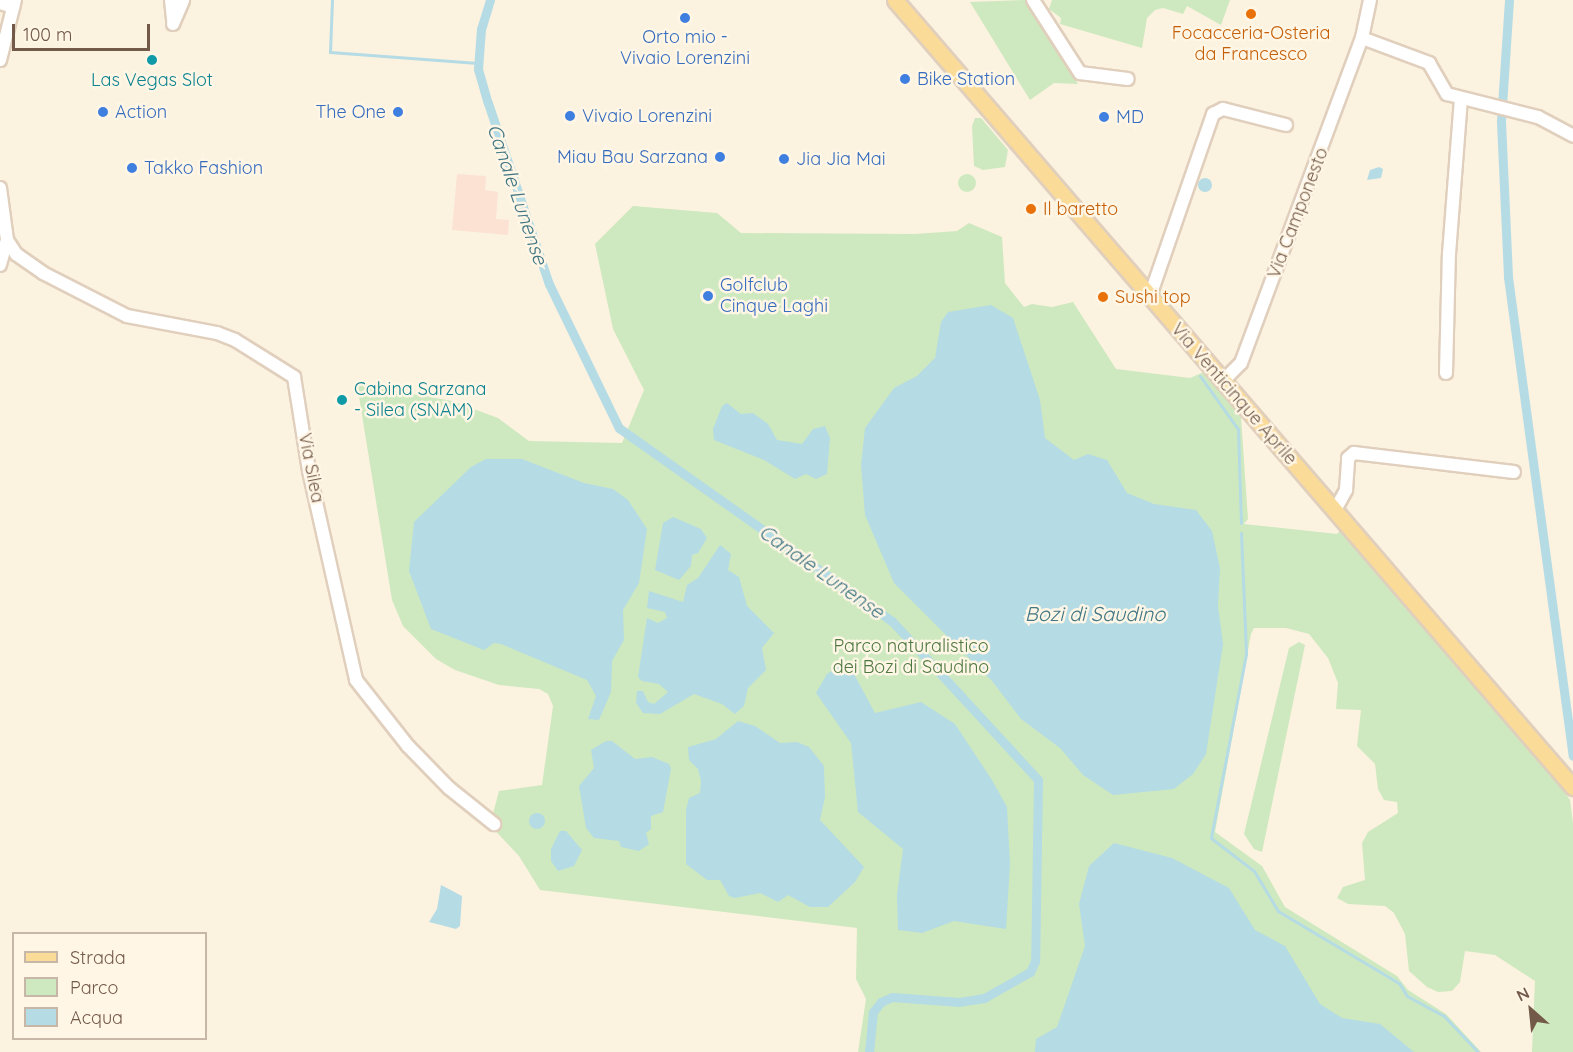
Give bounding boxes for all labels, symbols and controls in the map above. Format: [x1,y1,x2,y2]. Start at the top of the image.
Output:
marker: Focacceria-Osteria da Francesco [1244,7,1258,21]
marker: Orto mio - Vivaio Lorenzini [678,11,692,25]
scale bar [15,12,153,50]
text: 100 m [23,23,72,46]
place label: Focacceria-Osteria da Francesco [1172,23,1330,66]
place label: Orto mio - Vivaio Lorenzini [620,27,750,70]
marker: Las Vegas Slot [145,53,159,67]
place label: Bike Station [917,68,1015,90]
place label: Las Vegas Slot [91,69,213,91]
marker: Bike Station [898,72,912,86]
place label: Action [115,101,167,123]
place label: The One [315,101,386,123]
marker: Action [96,105,110,119]
marker: The One [391,105,405,119]
place label: Vivaio Lorenzini [582,105,712,127]
place label: MD [1116,106,1144,128]
marker: Vivaio Lorenzini [563,109,577,123]
marker: MD [1097,110,1111,124]
water label: Canale Lunense [483,121,553,267]
street label: Via Camponesto [1263,145,1333,281]
place label: Miau Bau Sarzana [557,146,708,168]
place label: Jia Jia Mai [796,148,886,170]
marker: Miau Bau Sarzana [713,150,727,164]
marker: Jia Jia Mai [777,152,791,166]
place label: Takko Fashion [144,157,263,179]
marker: Takko Fashion [125,161,139,175]
place label: Il baretto [1043,198,1118,220]
marker: Il baretto [1024,202,1038,216]
place label: Golfclub Cinque Laghi [720,275,828,318]
place label: Sushi top [1115,286,1191,308]
marker: Golfclub Cinque Laghi [701,289,715,303]
marker: Sushi top [1096,290,1110,304]
street label: Via Venticinque Aprile [1166,319,1302,469]
place label: Cabina Sarzana - Silea (SNAM) [354,379,486,422]
marker: Cabina Sarzana - Silea (SNAM) [335,393,349,407]
street label: Via Silea [294,431,328,505]
water label: Canale Lunense [755,519,889,623]
water label: Bozi di Saudino [1025,601,1165,625]
park label: Parco naturalistico dei Bozi di Saudino [833,636,989,678]
legend [12,932,207,1040]
text: Strada [70,946,126,969]
text: Parco [70,976,118,999]
north arrow [1501,980,1561,1040]
text: N [1513,982,1533,1006]
text: Acqua [70,1006,123,1029]

